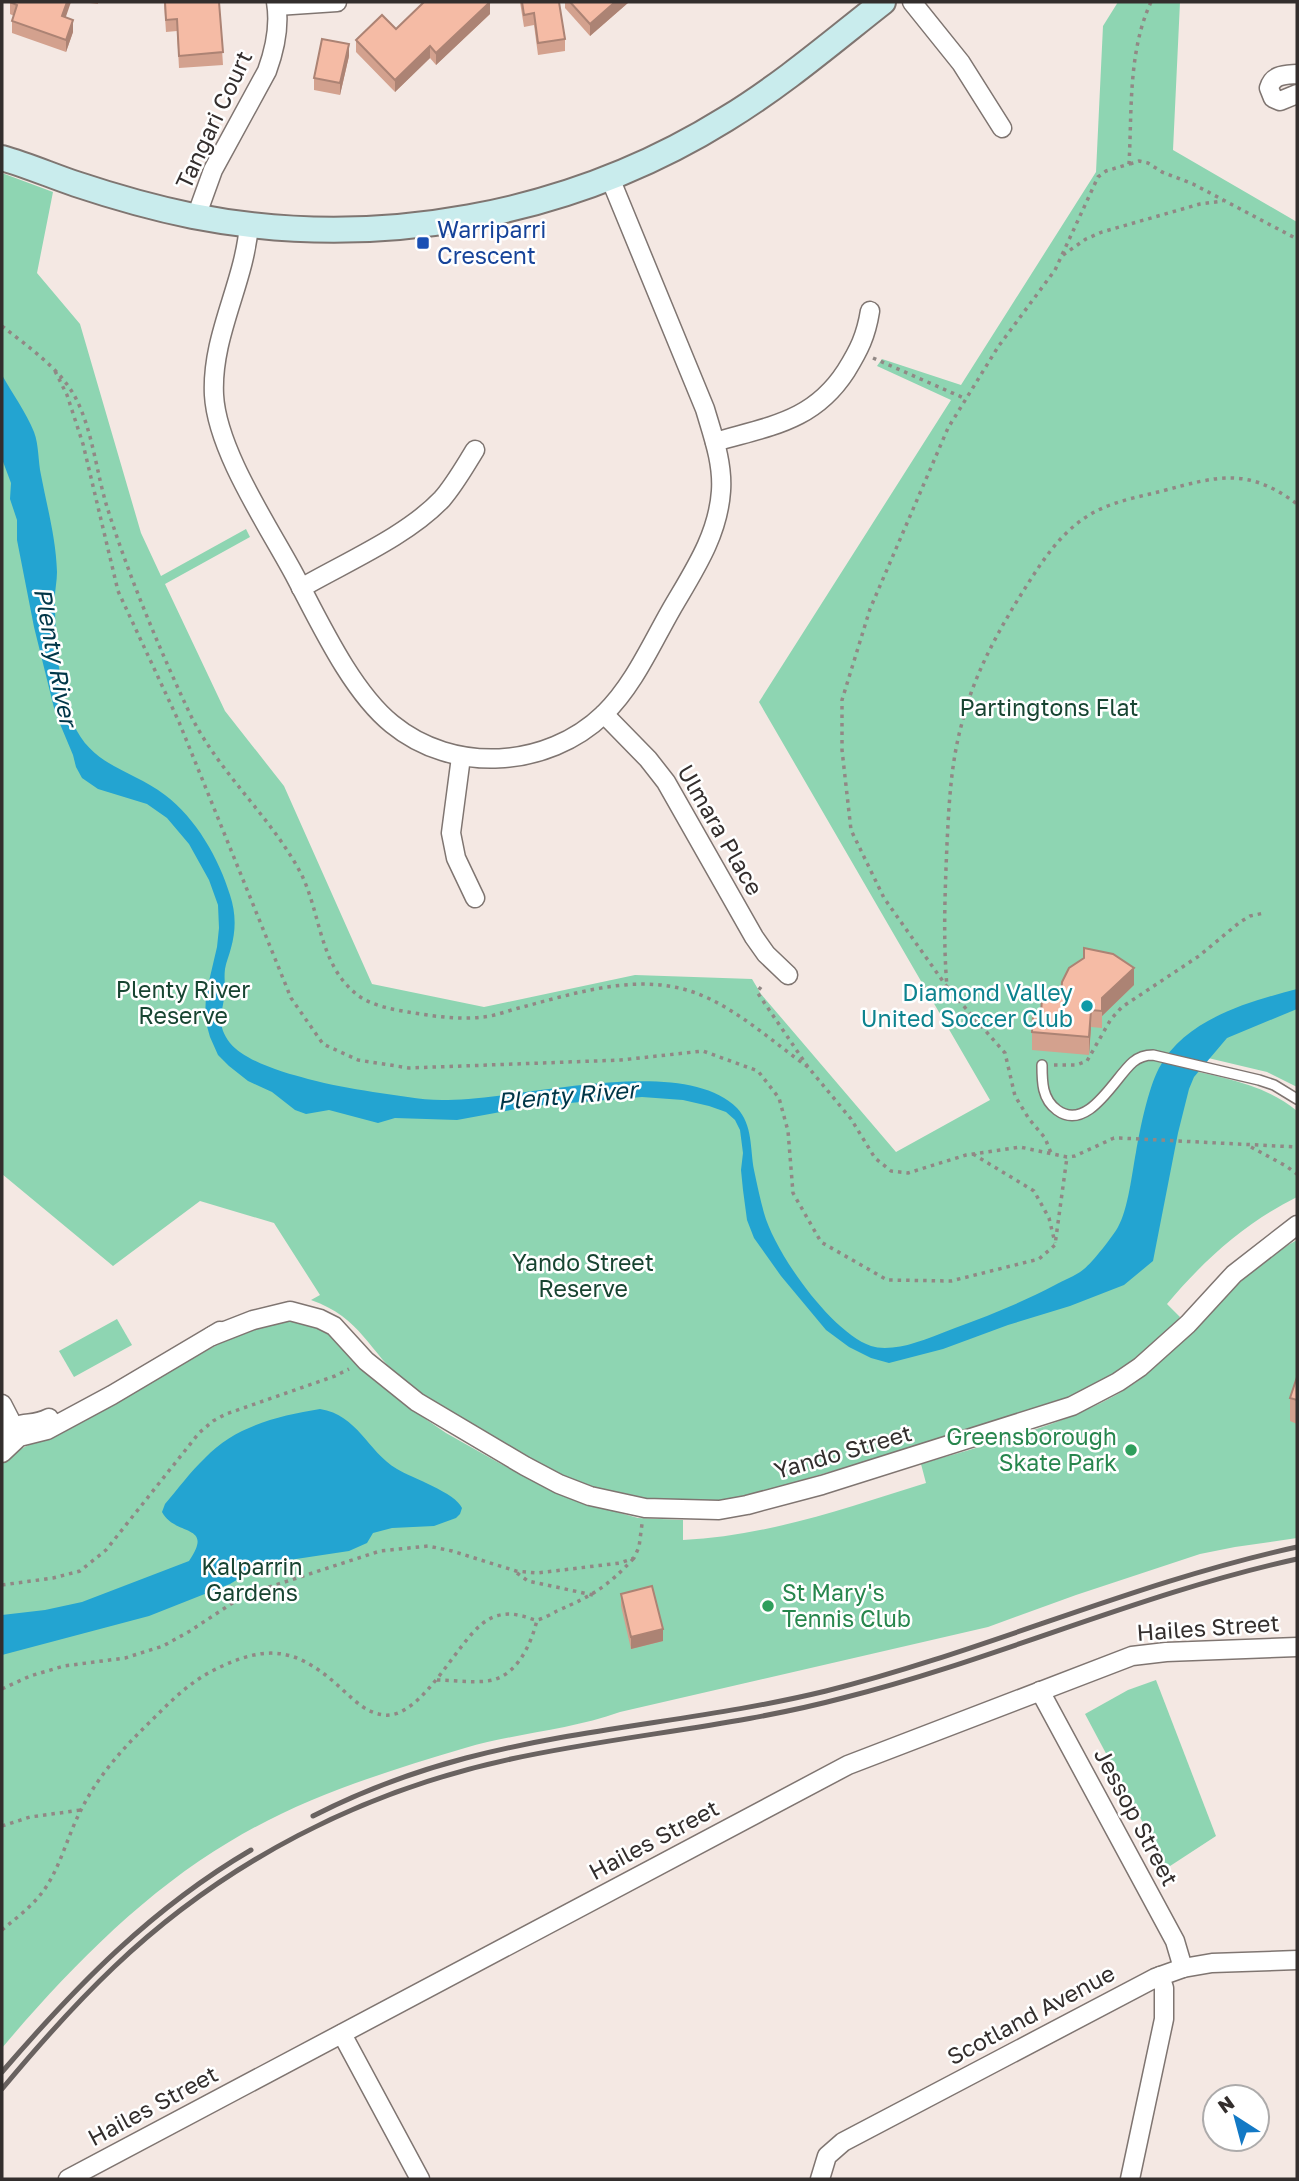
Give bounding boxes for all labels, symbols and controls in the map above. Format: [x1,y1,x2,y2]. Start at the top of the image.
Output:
street label: Tangari Court [169,46,257,193]
place label: Warriparri Crescent [437,215,547,269]
marker: Warriparri Crescent [415,235,431,251]
water label: Plenty River [28,585,85,732]
park label: Partingtons Flat [959,693,1139,721]
street label: Ulmara Place [672,759,770,900]
park label: Plenty River Reserve [116,975,250,1029]
place label: Diamond Valley United Soccer Club [861,978,1073,1032]
marker: Diamond Valley United Soccer Club [1079,998,1095,1014]
water label: Plenty River [496,1074,642,1116]
park label: Yando Street Reserve [512,1248,654,1302]
street label: Yando Street [771,1418,915,1484]
place label: Greensborough Skate Park [946,1422,1117,1476]
marker: Greensborough Skate Park [1123,1442,1139,1458]
park label: Kalparrin Gardens [201,1552,303,1606]
place label: St Mary's Tennis Club [782,1578,911,1632]
marker: St Mary's Tennis Club [760,1598,776,1614]
street label: Hailes Street [1136,1608,1280,1646]
street label: Jessop Street [1089,1743,1185,1890]
street label: Hailes Street [584,1793,723,1885]
street label: Scotland Avenue [942,1958,1119,2070]
street label: Hailes Street [83,2059,222,2151]
north arrow [1201,2083,1271,2153]
text: N [1213,2090,1238,2117]

